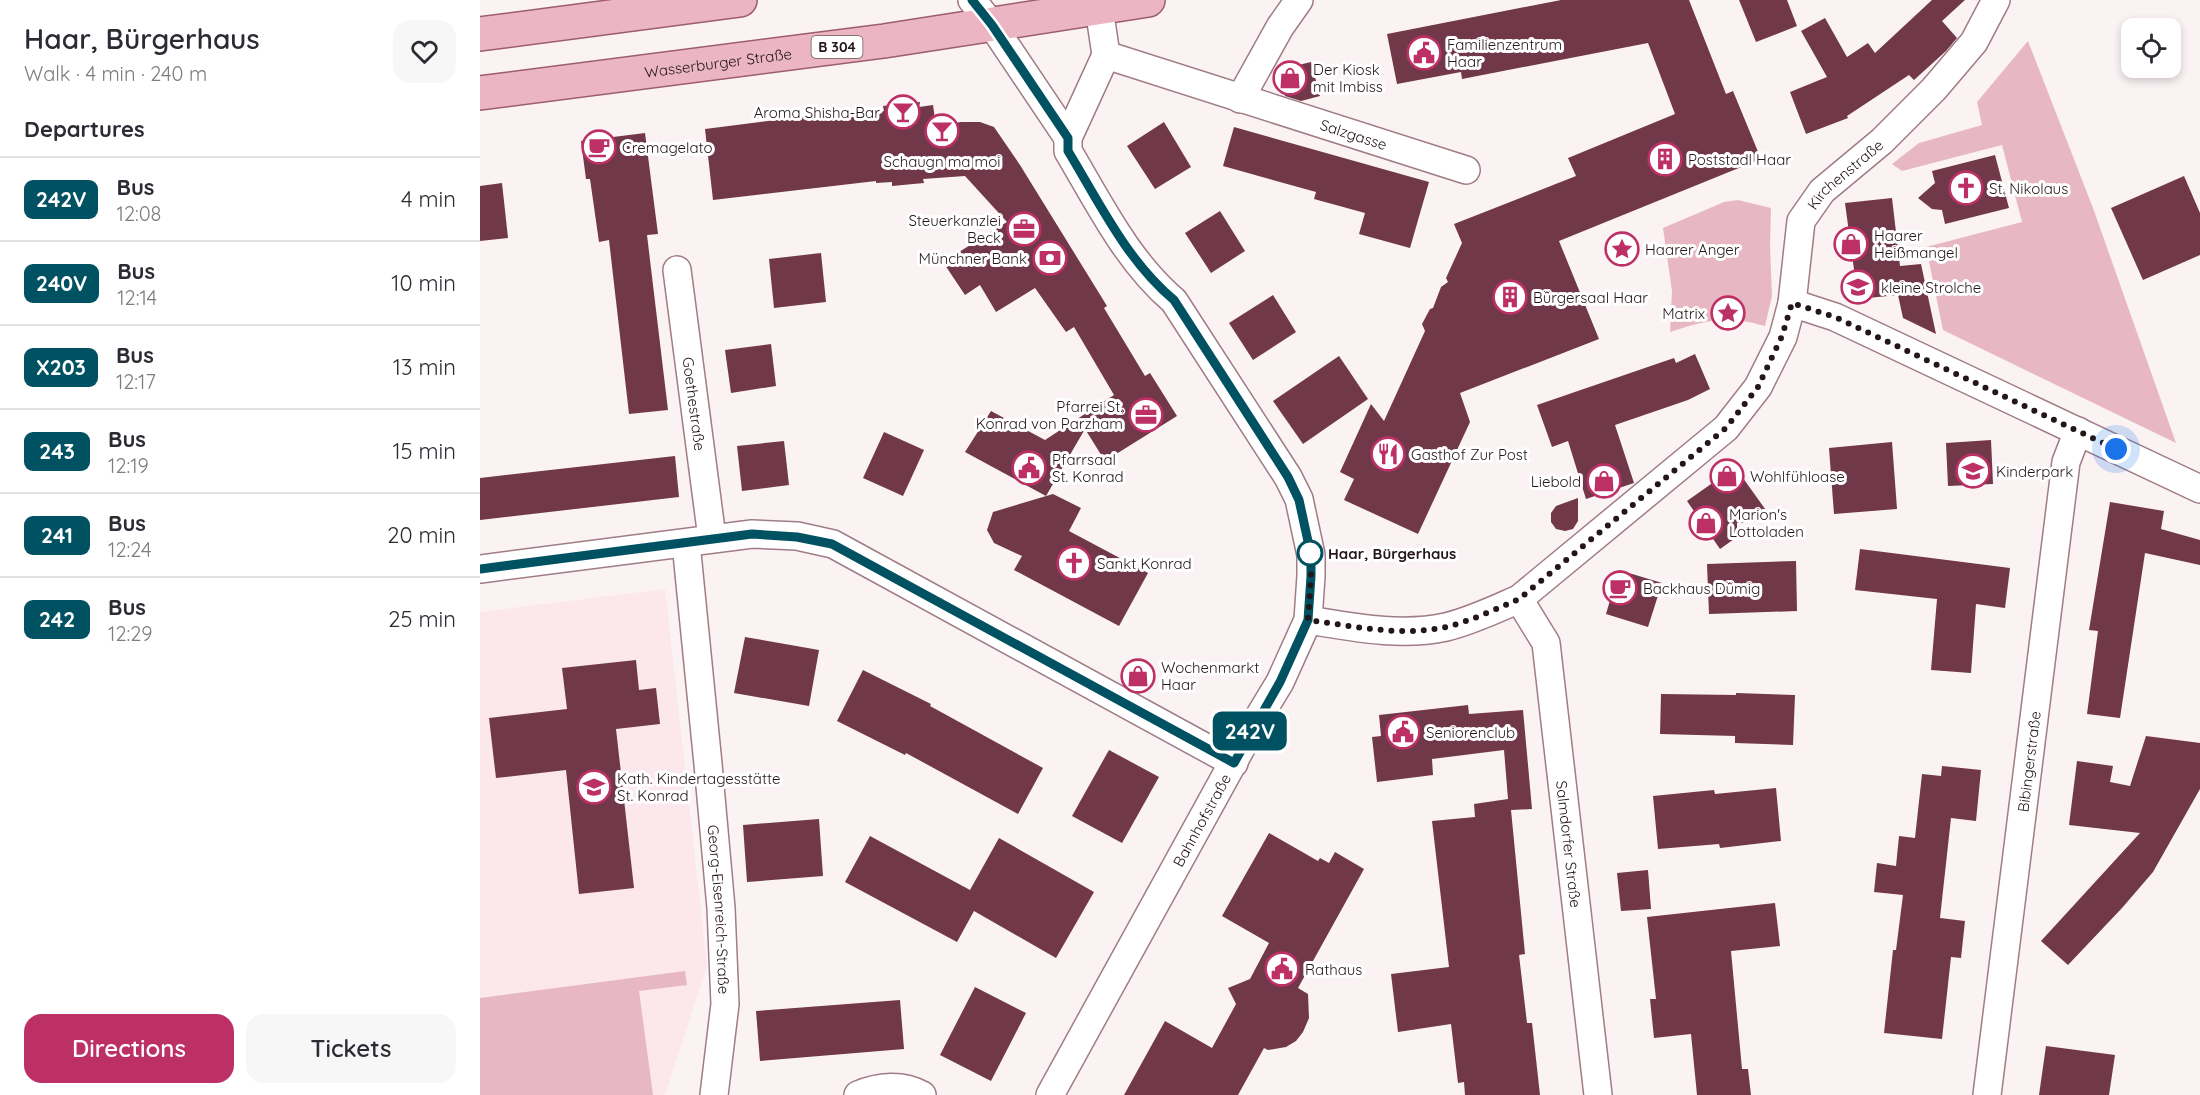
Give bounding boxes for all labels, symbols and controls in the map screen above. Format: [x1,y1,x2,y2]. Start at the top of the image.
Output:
map controls [2121,18,2181,78]
button: locate [2121,18,2181,78]
button: heart [393,20,456,83]
text: Haar, Bürgerhaus [24,21,260,56]
public building icon: Familienzentrum Haar [1406,35,1442,71]
place label: Familienzentrum Haar [1447,35,1562,71]
road number: B 304 [812,36,862,58]
street label: Wasserburger Straße [643,43,793,81]
shop icon: Der Kiosk mit Imbiss [1272,60,1308,96]
place label: Der Kiosk mit Imbiss [1313,60,1383,96]
text: Walk · 4 min · 240 m [24,61,207,86]
bar icon: Aroma Shisha-Bar [885,94,921,130]
place label: Aroma Shisha-Bar [754,103,880,122]
bar icon: Schaugn ma moi [924,113,960,149]
text: Departures [24,115,145,143]
street label: Salzgasse [1318,115,1389,154]
cafe icon: Cremagelato [581,129,617,165]
street label: Kirchenstraße [1803,135,1887,213]
place label: Cremagelato [622,138,713,157]
building icon: Poststadl Haar [1647,141,1683,177]
place label: Poststadl Haar [1688,150,1791,169]
place label: Schaugn ma moi [884,152,1001,171]
church icon: St. Nikolaus [1948,170,1984,206]
text: Bus [116,173,154,201]
place label: St. Nikolaus [1989,179,2068,198]
text: 4 min [401,185,456,213]
text: 242V [36,186,86,212]
text: 12:08 [116,201,161,226]
place label: Steuerkanzlei Beck [908,211,1001,247]
office icon: Steuerkanzlei Beck [1006,211,1042,247]
shop icon: Haarer Heißmangel [1833,226,1869,262]
place label: Haarer Heißmangel [1874,226,1958,262]
place icon: Haarer Anger [1604,231,1640,267]
bank icon: Münchner Bank [1032,240,1068,276]
place label: Haarer Anger [1645,240,1740,259]
place label: Münchner Bank [919,249,1027,268]
text: Bus [117,257,155,285]
text: 10 min [391,269,456,297]
school or university icon: kleine Strolche [1840,269,1876,305]
text: 240V [36,270,87,296]
place label: kleine Strolche [1881,278,1981,297]
building icon: Bürgersaal Haar [1492,279,1528,315]
text: 12:14 [117,285,157,310]
place label: Bürgersaal Haar [1533,288,1648,307]
place icon: Matrix [1710,295,1746,331]
place label: Matrix [1662,304,1705,323]
text: Bus [116,341,154,369]
text: 13 min [393,353,456,381]
text: X203 [36,354,86,380]
street label: Goethestraße [679,356,710,452]
text: 12:17 [116,369,156,394]
place label: Pfarrei St. Konrad von Parzham [976,397,1123,433]
office icon: Pfarrei St. Konrad von Parzham [1128,397,1164,433]
text: Bus [108,425,146,453]
your location [2101,434,2131,464]
restaurant icon: Gasthof Zur Post [1370,436,1406,472]
text: 15 min [392,437,456,465]
text: 243 [39,438,75,464]
place label: Gasthof Zur Post [1411,445,1528,464]
public building icon: Pfarrsaal St. Konrad [1011,450,1047,486]
place label: Pfarrsaal St. Konrad [1052,450,1124,486]
text: 12:19 [108,453,149,478]
school or university icon: Kinderpark [1955,453,1991,489]
shop icon: Wohlfühloase [1709,458,1745,494]
place label: Kinderpark [1996,462,2073,481]
shop icon: Liebold [1586,463,1622,499]
place label: Wohlfühloase [1750,467,1845,486]
place label: Liebold [1531,472,1581,491]
shop icon: Marion's Lottoladen [1688,505,1724,541]
place label: Marion's Lottoladen [1729,505,1804,541]
text: Bus [108,509,146,537]
text: 20 min [387,521,456,549]
text: 241 [41,522,73,548]
text: 12:24 [108,537,152,562]
marker: Haar, Bürgerhaus [1297,540,1323,566]
place label: Haar, Bürgerhaus [1328,544,1456,563]
church icon: Sankt Konrad [1056,545,1092,581]
place label: Sankt Konrad [1097,554,1192,573]
cafe icon: Backhaus Dümig [1602,570,1638,606]
place label: Backhaus Dümig [1643,579,1760,598]
text: Bus [108,593,146,621]
text: 25 min [388,605,456,633]
text: 242 [39,606,75,632]
text: 12:29 [108,621,152,646]
shop icon: Wochenmarkt Haar [1120,658,1156,694]
place label: Wochenmarkt Haar [1161,658,1259,694]
street label: Bibingerstraße [2013,710,2044,813]
line badge: 242V [1208,712,1292,750]
public building icon: Seniorenclub [1385,714,1421,750]
text: 242V [1225,718,1275,744]
place label: Seniorenclub [1426,723,1515,742]
school or university icon: Kath. Kindertagesstätte St. Konrad [576,769,612,805]
place label: Kath. Kindertagesstätte St. Konrad [617,769,781,805]
street label: Bahnhofstraße [1168,770,1235,870]
street label: Salmdorfer Straße [1552,780,1586,909]
street label: Georg-Eisenreich-Straße [704,824,734,995]
public building icon: Rathaus [1264,951,1300,987]
place label: Rathaus [1305,960,1362,979]
button: Directions [24,1014,234,1083]
button: Tickets [246,1014,456,1083]

